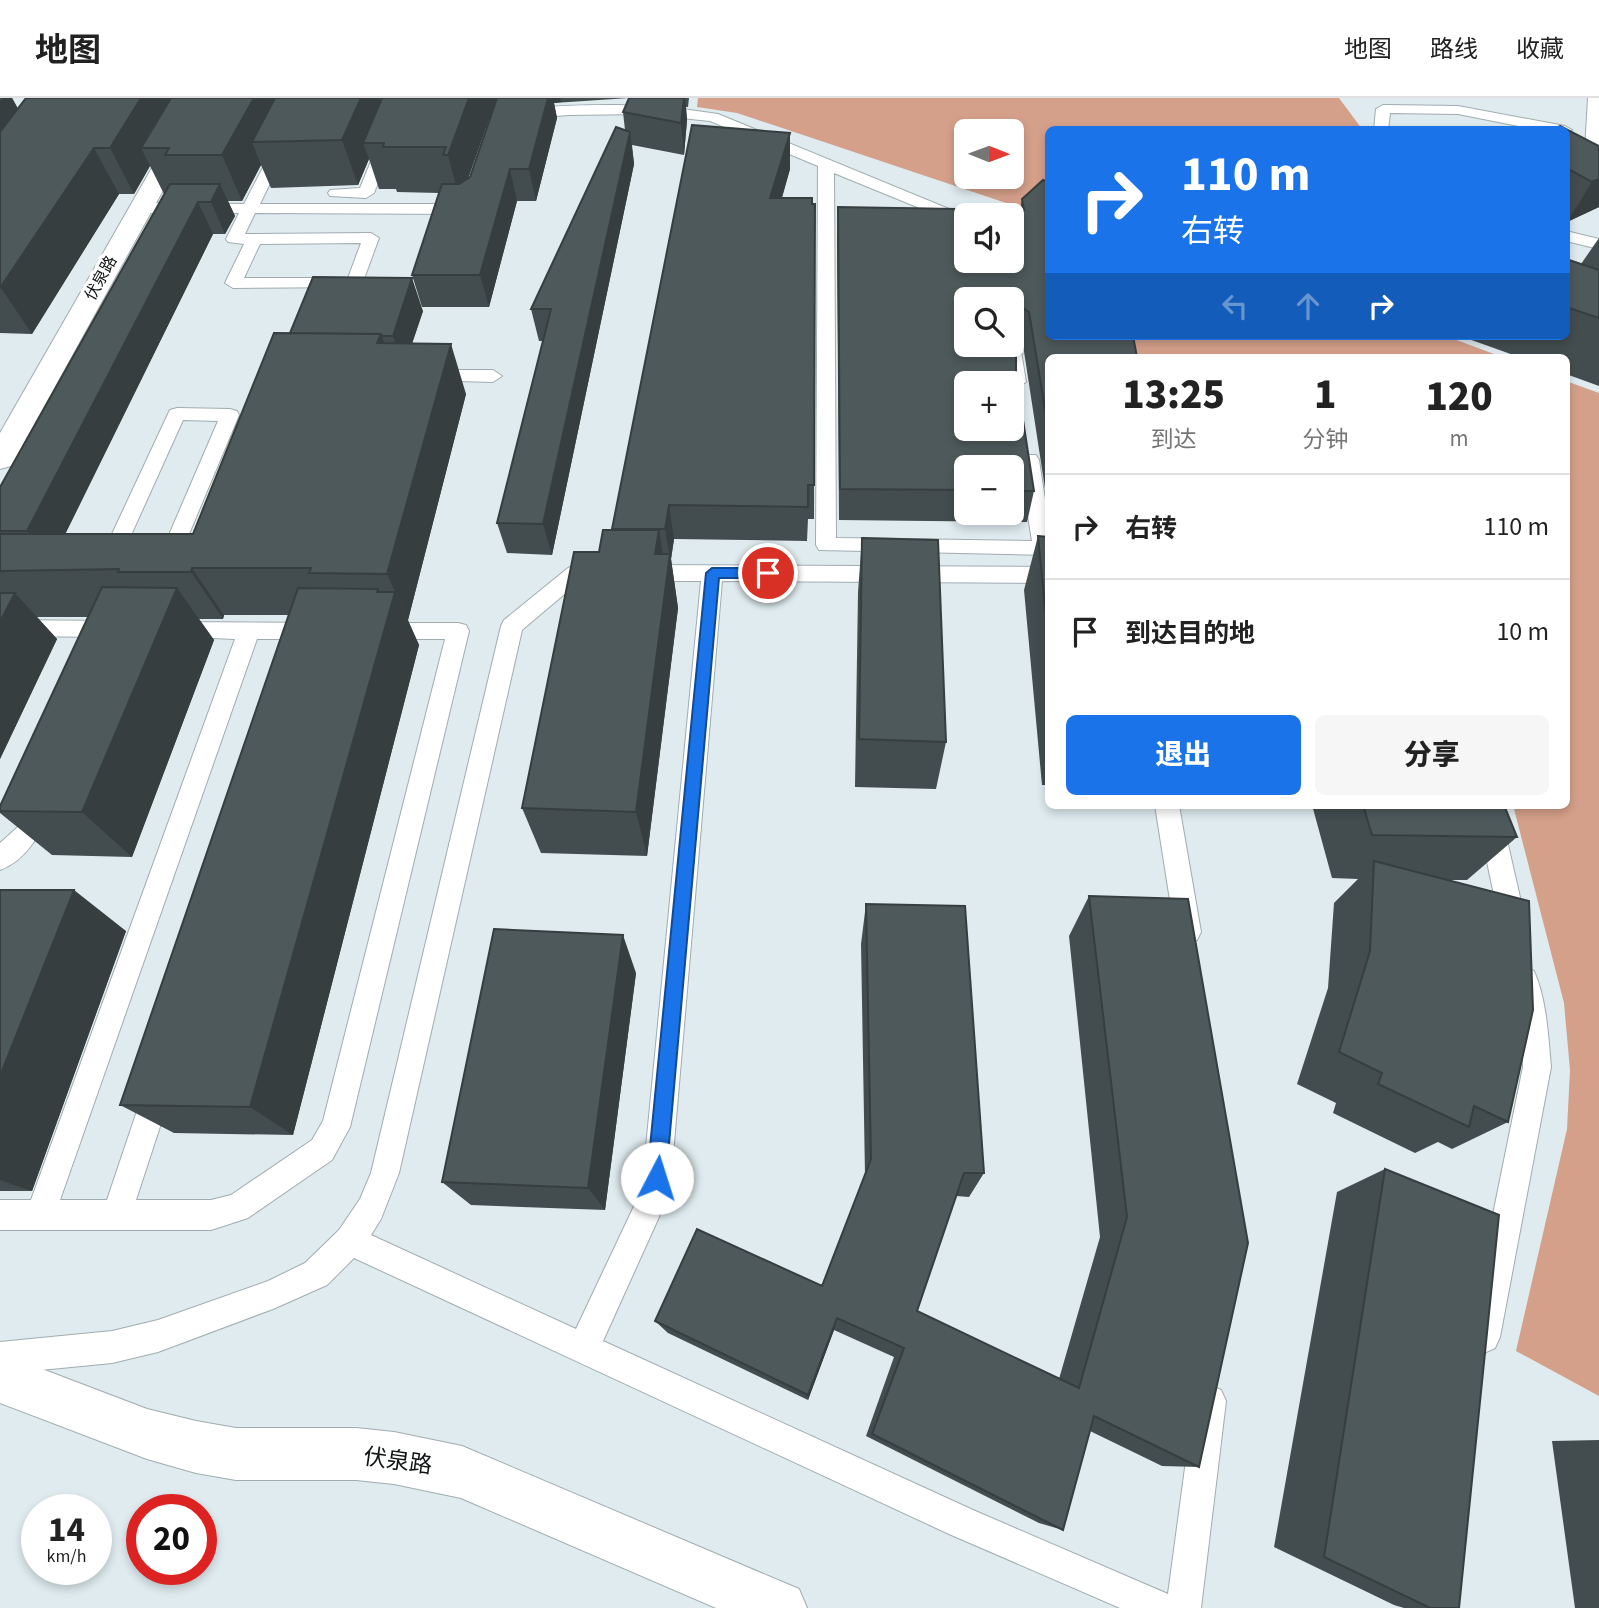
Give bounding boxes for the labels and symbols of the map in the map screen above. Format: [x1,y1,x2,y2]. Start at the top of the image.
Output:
north arrow [954,119,1024,189]
street label: 伏泉路 [80,252,122,304]
pin [738,543,798,603]
position arrow [620,1141,694,1215]
street label: 伏泉路 [362,1440,434,1482]
speed limit sign: 20 [126,1494,217,1585]

